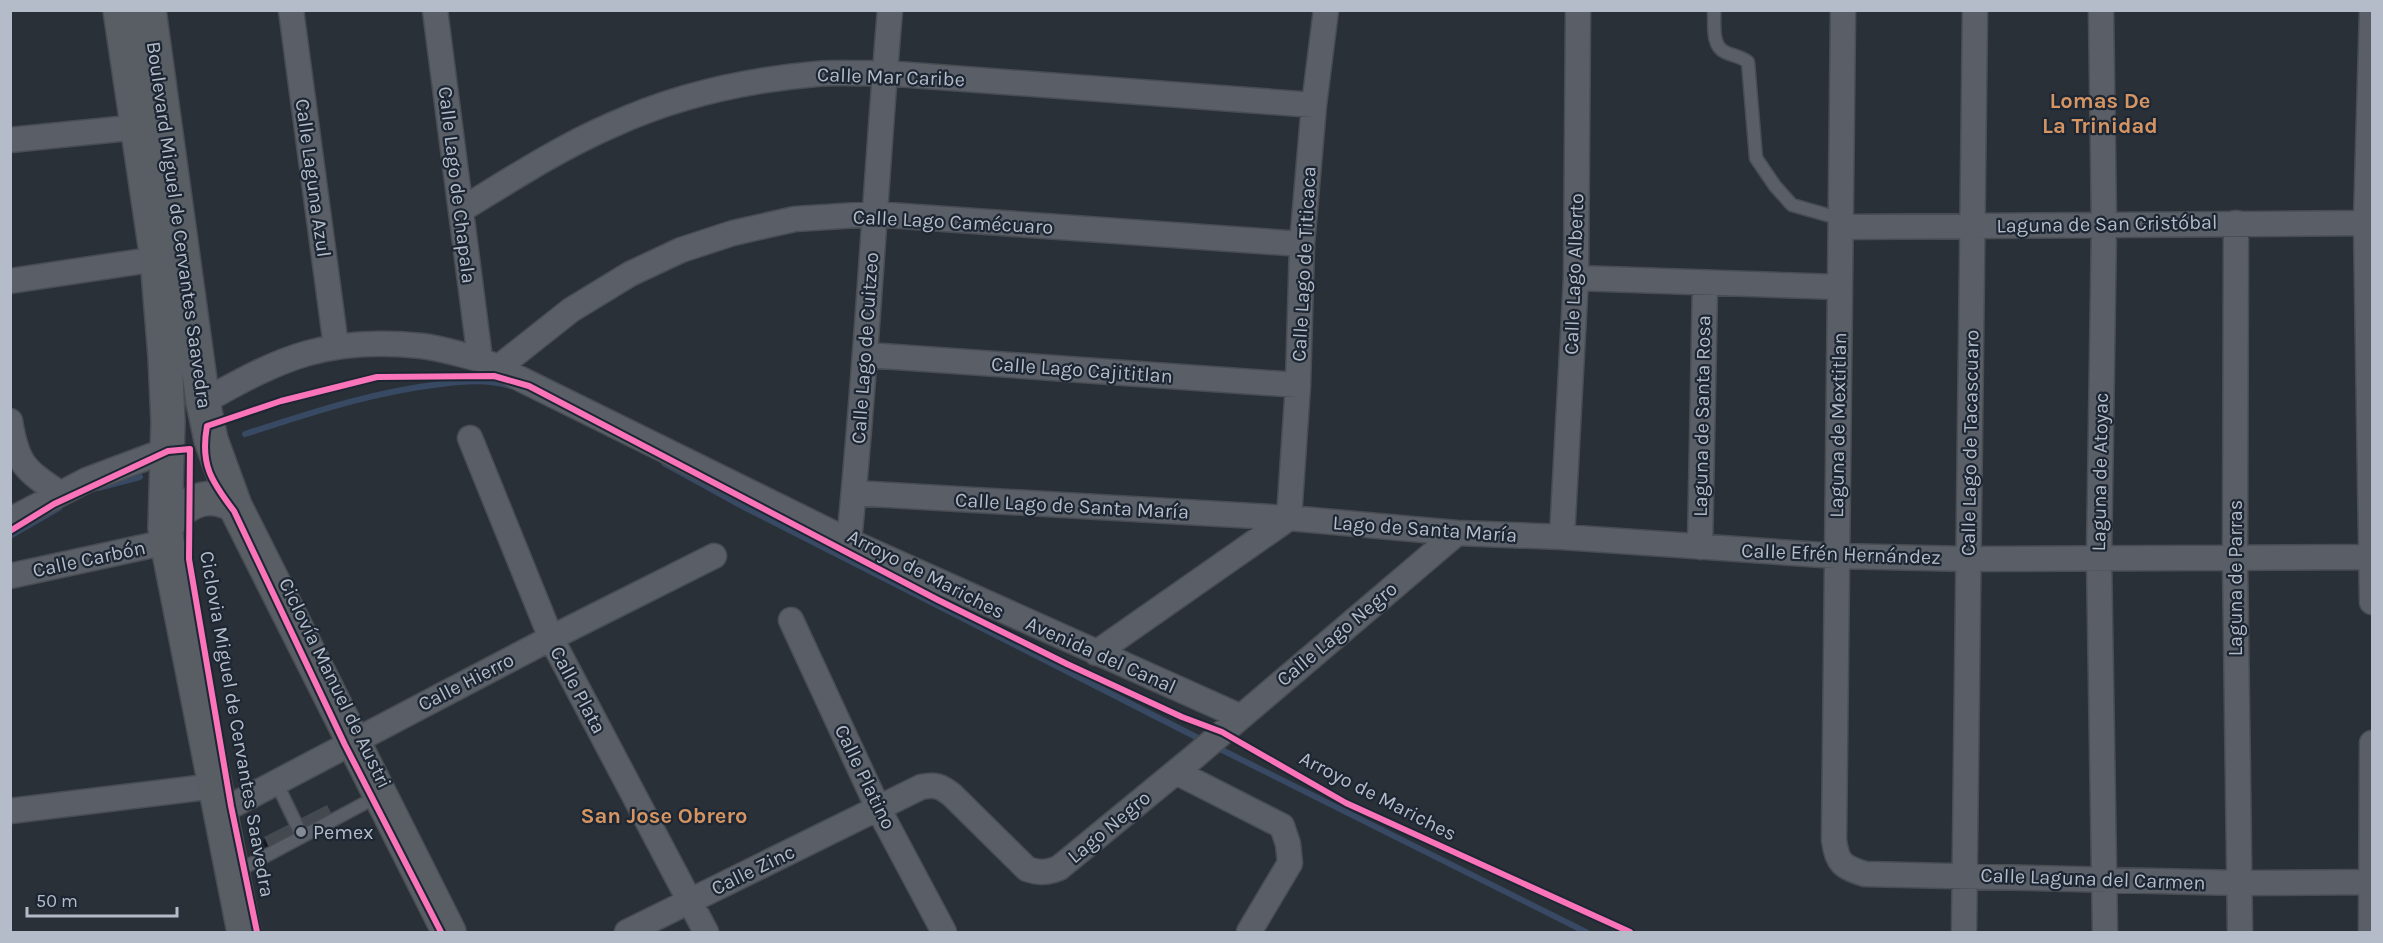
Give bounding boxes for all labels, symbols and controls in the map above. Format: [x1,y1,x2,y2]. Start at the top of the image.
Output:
street label: Boulevard Miguel de Cervantes Saavedra [142,40,216,410]
street label: Calle Mar Caribe [817,63,965,91]
street label: Calle Lago de Chapala [433,85,481,285]
district label: Lomas De La Trinidad [2042,88,2158,139]
street label: Calle Laguna Azul [290,97,336,259]
street label: Calle Lago de Titicaca [1287,166,1321,362]
street label: Calle Lago Alberto [1560,193,1588,355]
street label: Calle Lago Camécuaro [852,205,1054,239]
street label: Laguna de San Cristóbal [1996,211,2218,237]
street label: Calle Lago de Cuitzeo [847,251,883,445]
street label: Laguna de Santa Rosa [1689,315,1715,517]
street label: Calle Lago de Tacascuaro [1957,330,1983,556]
street label: Laguna de Mextitlan [1825,332,1851,518]
street label: Calle Lago Cajititlan [990,352,1174,388]
street label: Laguna de Atoyac [2087,392,2113,552]
street label: Calle Lago de Santa María [954,488,1190,524]
street label: Laguna de Parras [2224,500,2247,656]
street label: Lago de Santa María [1332,511,1518,547]
street label: Arroyo de Mariches [844,524,1008,624]
street label: Calle Carbón [30,536,148,582]
street label: Calle Efrén Hernández [1741,539,1941,569]
street label: Ciclovia Miguel de Cervantes Saavedra [195,549,279,899]
street label: Ciclovía Manuel de Austri [274,574,396,792]
street label: Calle Lago Negro [1272,577,1402,691]
street label: Avenida del Canal [1023,612,1179,698]
street label: Calle Plata [545,642,611,738]
street label: Calle Hierro [414,648,518,716]
street label: Calle Platino [830,721,900,833]
street label: Arroyo de Mariches [1296,746,1460,846]
street label: Lago Negro [1063,786,1155,868]
district label: San Jose Obrero [580,803,748,829]
place label: Pemex [313,821,374,844]
marker: Pemex [294,825,308,839]
street label: Calle Zinc [708,840,798,900]
street label: Calle Laguna del Carmen [1980,864,2206,894]
scale bar [27,880,177,918]
text: 50 m [36,890,78,912]

